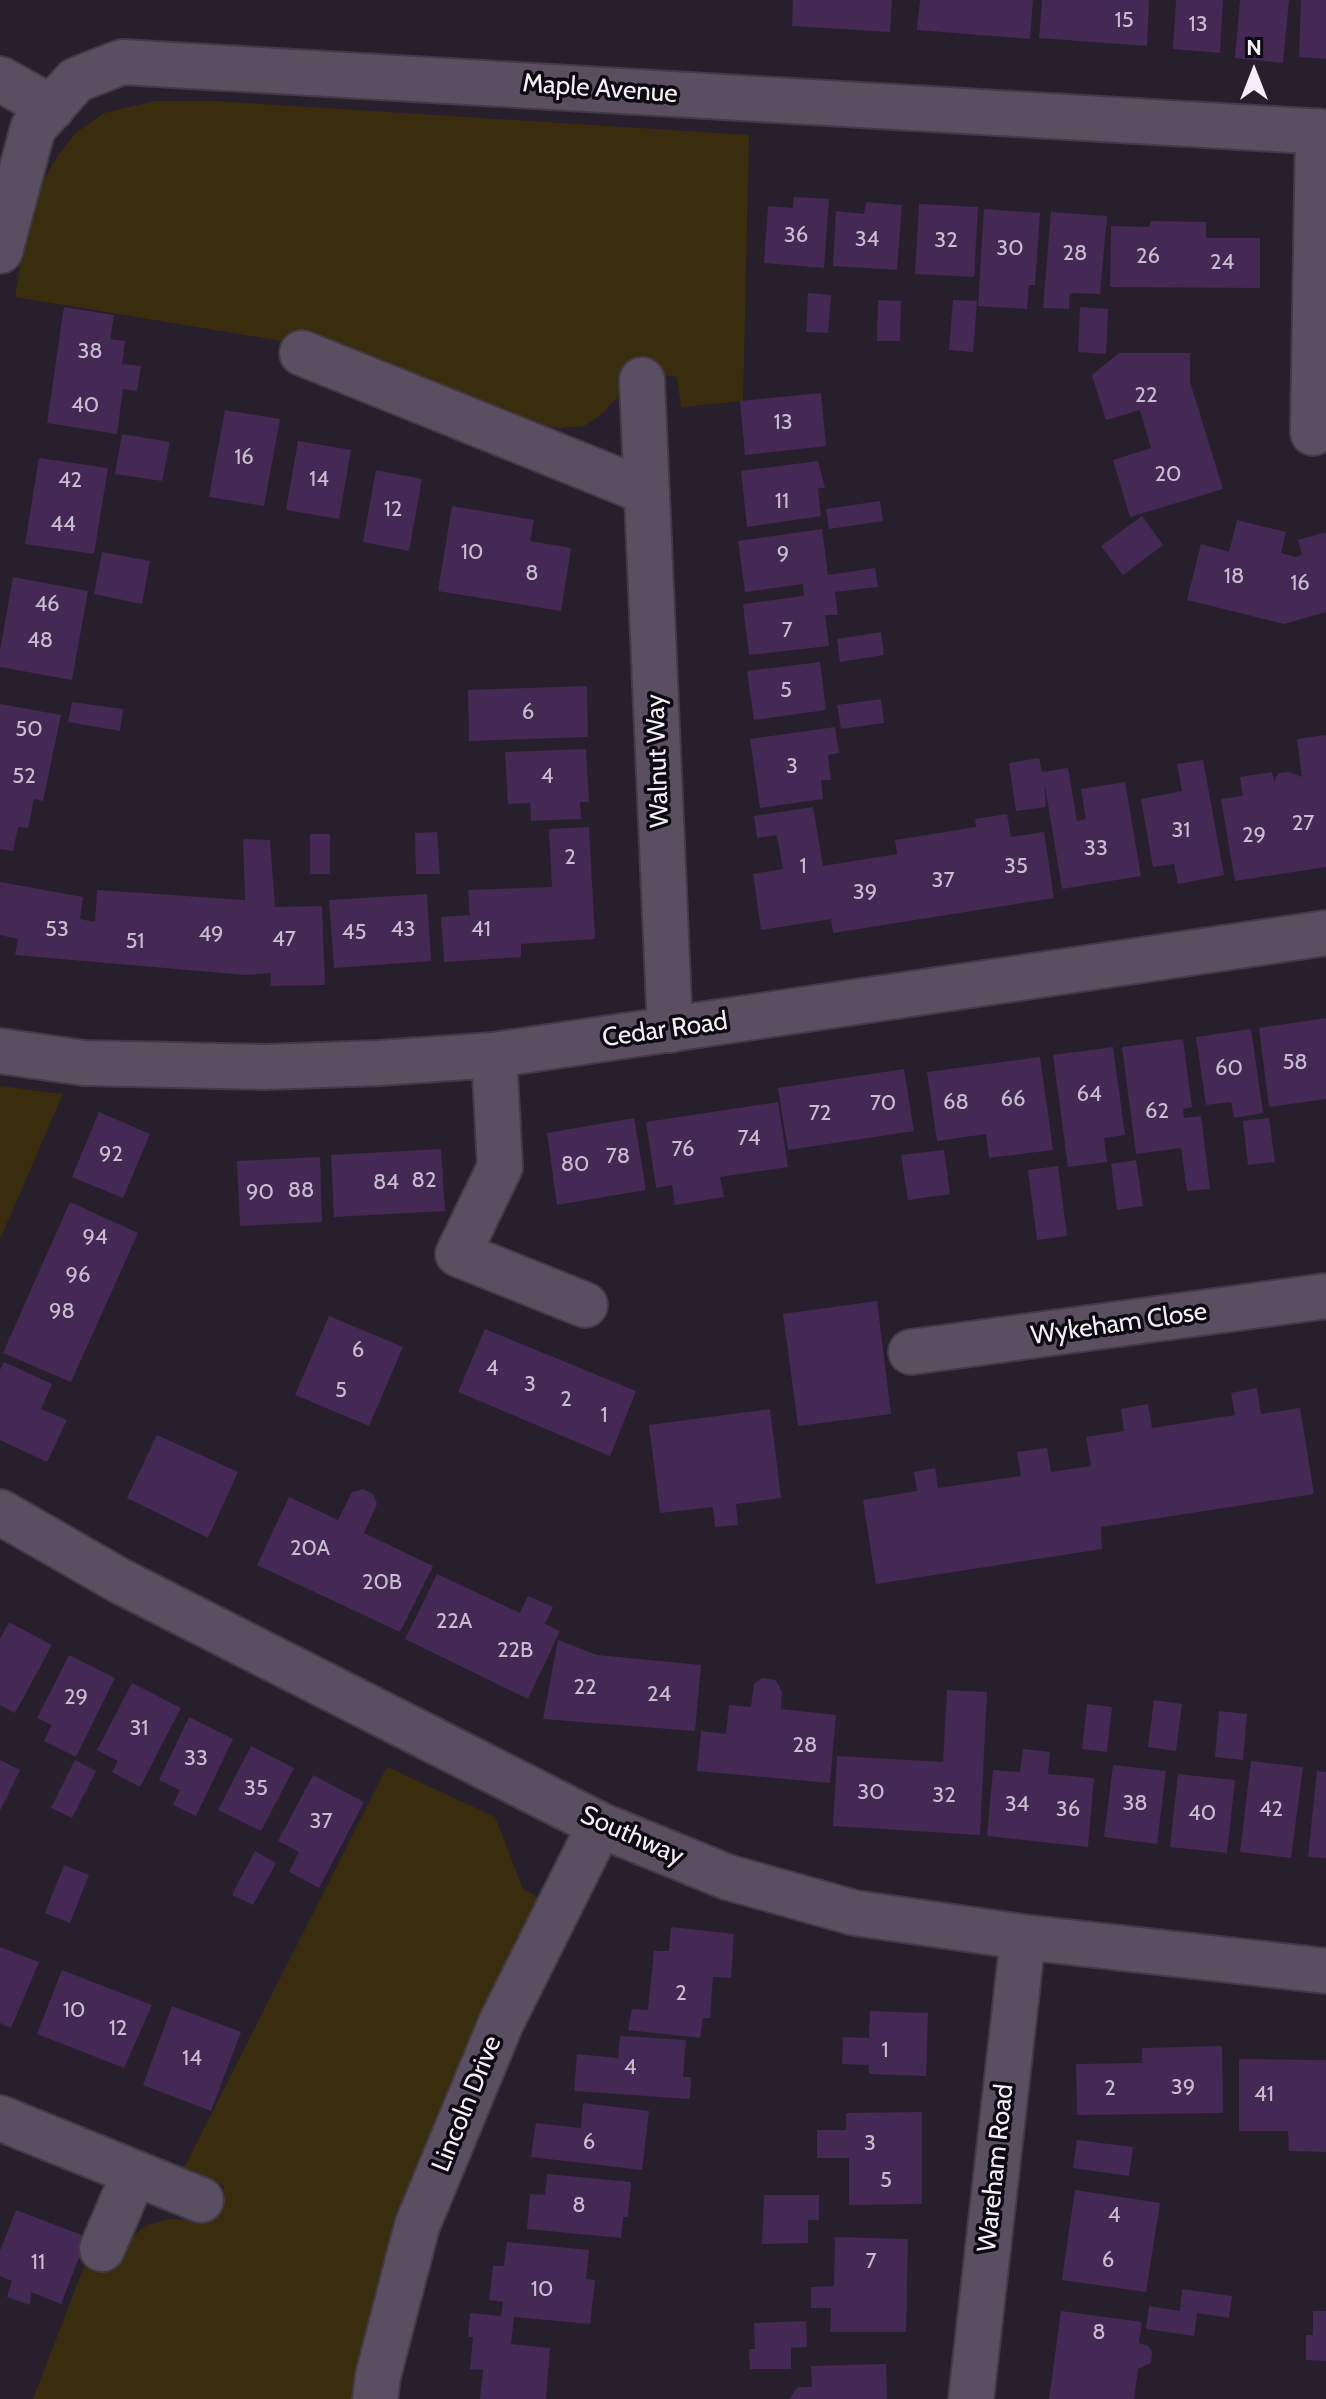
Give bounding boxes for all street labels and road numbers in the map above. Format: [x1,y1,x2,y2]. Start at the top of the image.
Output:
street label: Maple Avenue [521,68,679,110]
street label: Walnut Way [640,694,676,828]
street label: Cedar Road [600,1006,730,1054]
street label: Wykeham Close [1029,1296,1209,1352]
street label: Southway [576,1799,688,1873]
street label: Lincoln Drive [426,2031,508,2177]
street label: Wareham Road [972,2082,1020,2254]

